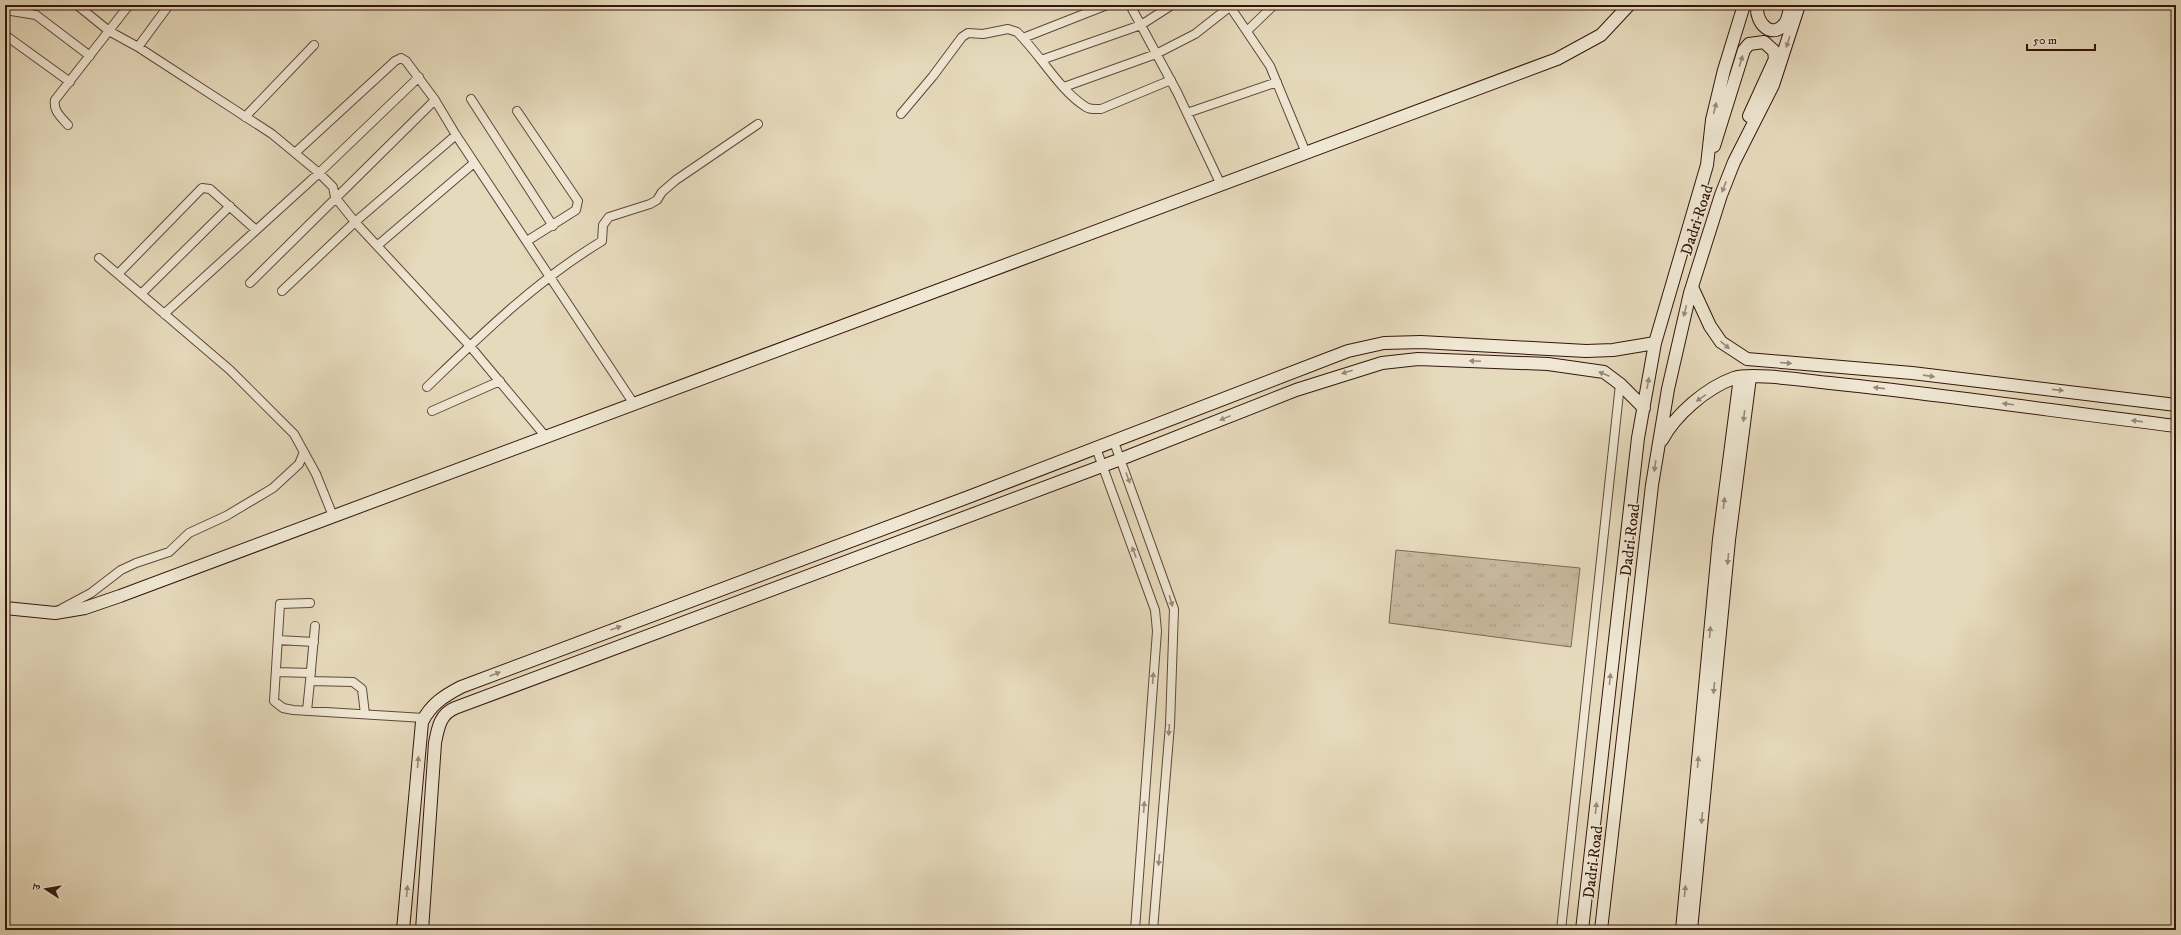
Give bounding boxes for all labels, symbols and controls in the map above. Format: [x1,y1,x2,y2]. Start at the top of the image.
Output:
scale bar [2027,26,2095,52]
text: 50 m [2033,33,2057,48]
one-way arrow [1784,37,1790,49]
one-way arrow [1738,55,1744,67]
one-way arrow [1712,102,1718,114]
one-way arrow [1721,181,1727,193]
street label: Dadri Road [1676,182,1718,258]
one-way arrow [1682,304,1688,317]
one-way arrow [1720,340,1731,349]
one-way arrow [1469,358,1481,365]
one-way arrow [1780,359,1792,366]
one-way arrow [1340,370,1352,376]
one-way arrow [1598,371,1610,377]
one-way arrow [1923,373,1935,379]
one-way arrow [1645,377,1651,389]
one-way arrow [1873,385,1885,391]
one-way arrow [2052,387,2064,394]
one-way arrow [1695,394,1706,402]
one-way arrow [2002,401,2014,407]
one-way arrow [1741,410,1747,422]
one-way arrow [1219,415,1230,421]
one-way arrow [2131,418,2143,424]
one-way arrow [1652,460,1658,472]
one-way arrow [1125,473,1131,485]
one-way arrow [1721,497,1727,509]
street label: Dadri Road [1616,502,1644,578]
one-way arrow [1130,545,1136,557]
one-way arrow [1724,553,1731,565]
one-way arrow [1168,595,1174,607]
one-way arrow [611,624,623,630]
one-way arrow [1707,626,1714,638]
one-way arrow [489,670,501,676]
one-way arrow [1150,672,1157,684]
one-way arrow [1607,673,1614,685]
one-way arrow [1711,682,1718,694]
one-way arrow [1166,724,1173,736]
one-way arrow [415,756,422,768]
one-way arrow [1695,756,1701,768]
one-way arrow [1141,801,1148,813]
one-way arrow [1593,802,1599,814]
one-way arrow [1699,812,1705,824]
street label: Dadri Road [1579,824,1607,900]
one-way arrow [1156,854,1162,866]
north arrow [26,869,66,909]
text: उ [30,882,45,892]
one-way arrow [403,885,410,897]
one-way arrow [1682,885,1689,897]

